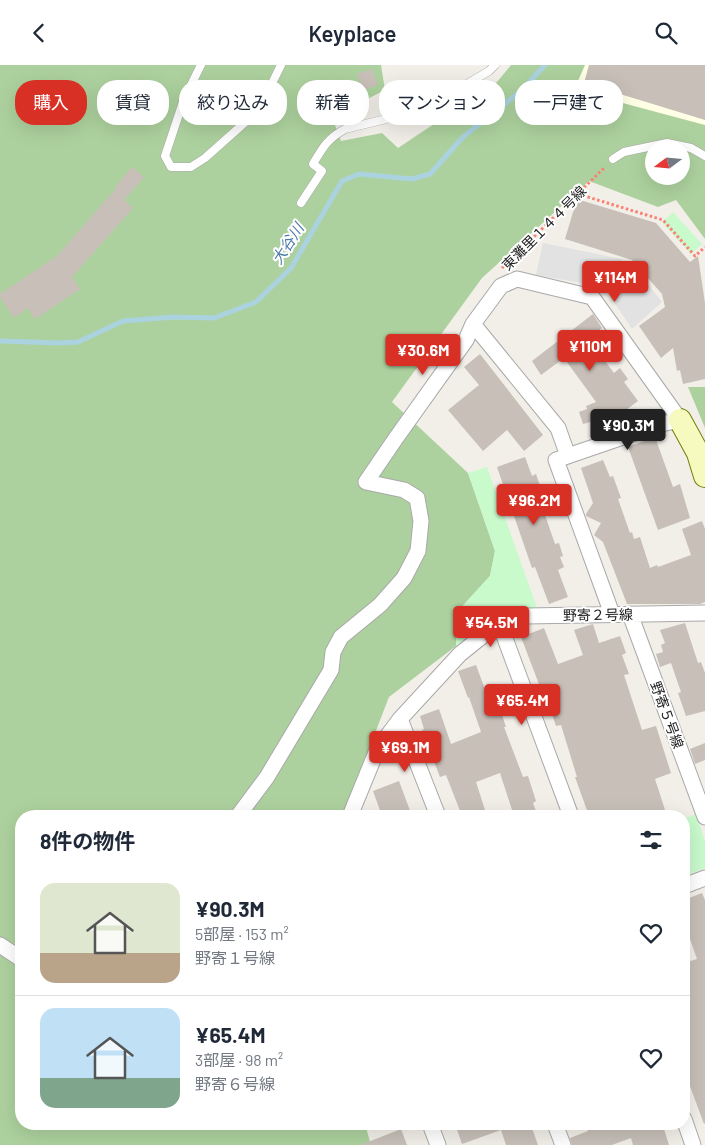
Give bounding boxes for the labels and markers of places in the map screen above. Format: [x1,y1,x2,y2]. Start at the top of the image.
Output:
pin: ¥114M [580,261,650,303]
pin: ¥110M [555,329,625,372]
pin: ¥30.6M [382,333,464,376]
pin: ¥90.3M [587,409,669,451]
pin: ¥96.2M [493,483,575,526]
pin: ¥54.5M [450,605,532,648]
pin: ¥65.4M [481,683,563,726]
pin: ¥69.1M [364,731,446,773]

